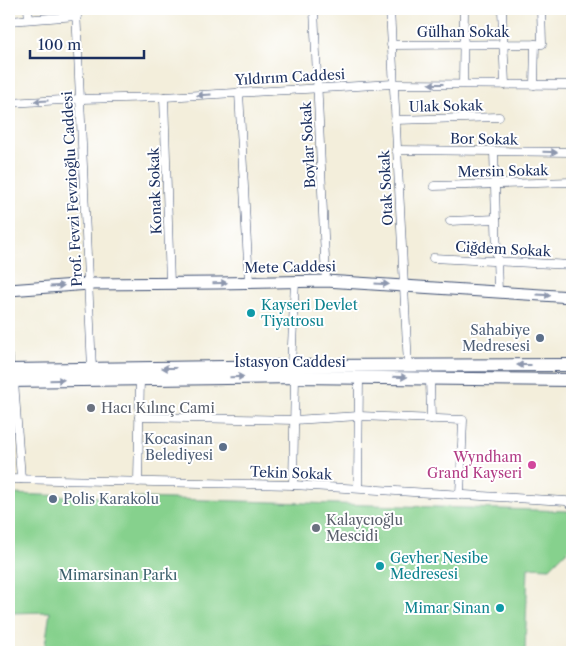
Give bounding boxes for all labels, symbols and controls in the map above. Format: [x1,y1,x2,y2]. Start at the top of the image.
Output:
street label: Gülhan Sokak [417,23,510,41]
scale bar [30,28,144,60]
text: 100 m [38,35,81,54]
street label: Yıldırım Caddesi [233,65,346,89]
one-way arrow [428,80,444,88]
street label: Prof. Fevzi Fevzioğlu Caddesi [58,91,86,287]
one-way arrow [196,91,212,99]
street label: Ulak Sokak [409,96,484,116]
one-way arrow [33,97,49,105]
street label: Boylar Sokak [297,100,319,189]
street label: Bor Sokak [450,129,519,149]
street label: Konak Sokak [144,146,166,235]
one-way arrow [542,148,558,156]
street label: Otak Sokak [375,149,397,226]
street label: Mersin Sokak [458,161,549,181]
street label: Ciğdem Sokak [455,238,552,261]
street label: Mete Caddesi [244,257,336,277]
one-way arrow [212,279,228,287]
one-way arrow [374,280,390,288]
one-way arrow [50,282,66,290]
one-way arrow [537,291,553,299]
place label: Kayseri Devlet Tiyatrosu [261,296,358,330]
marker: Kayseri Devlet Tiyatrosu [245,307,257,319]
place label: Sahabiye Medresesi [462,321,530,355]
marker: Sahabiye Medresesi [534,332,546,344]
street label: İstasyon Caddesi [234,353,346,371]
one-way arrow [515,361,531,369]
one-way arrow [160,364,176,372]
one-way arrow [230,373,246,381]
one-way arrow [392,374,408,382]
one-way arrow [50,376,66,384]
place label: Hacı Kılınç Cami [101,399,215,417]
marker: Hacı Kılınç Cami [85,402,97,414]
place label: Kocasinan Belediyesi [144,430,213,464]
marker: Kocasinan Belediyesi [217,441,229,453]
place label: Wyndham Grand Kayseri [427,448,522,482]
marker: Wyndham Grand Kayseri [526,459,538,471]
street label: Tekin Sokak [250,463,333,483]
place label: Polis Karakolu [63,490,160,508]
marker: Polis Karakolu [47,493,59,505]
place label: Kalaycıoğlu Mescidi [326,511,403,545]
marker: Kalaycıoğlu Mescidi [310,522,322,534]
place label: Gevher Nesibe Medresesi [390,549,488,583]
marker: Gevher Nesibe Medresesi [374,560,386,572]
park label: Mimarsinan Parkı [59,566,177,584]
place label: Mimar Sinan [404,599,490,617]
marker: Mimar Sinan [494,602,506,614]

